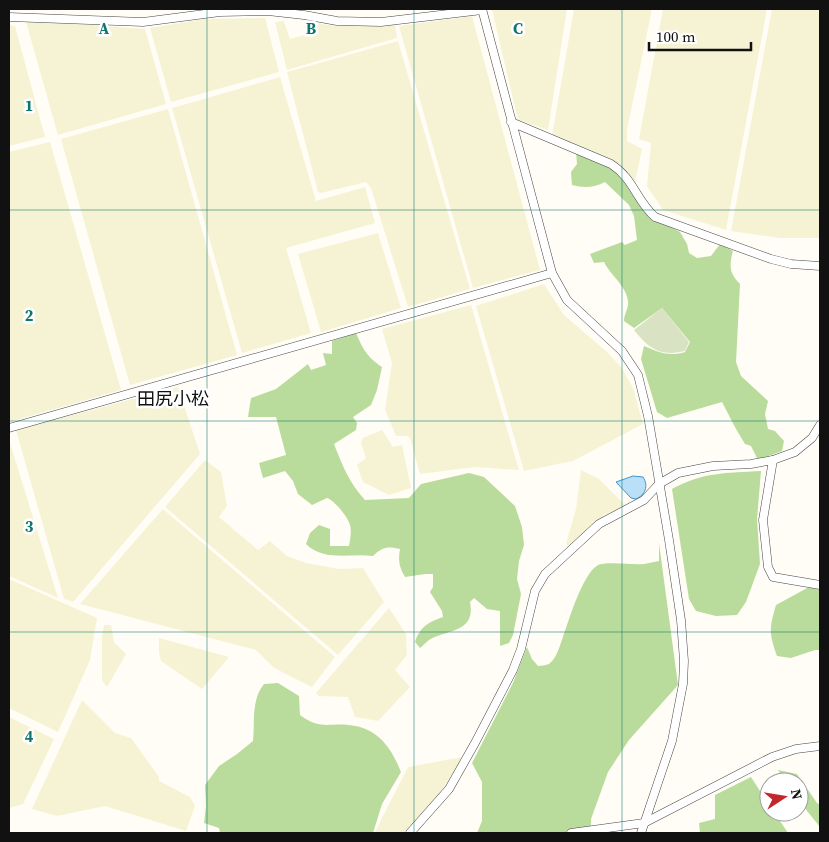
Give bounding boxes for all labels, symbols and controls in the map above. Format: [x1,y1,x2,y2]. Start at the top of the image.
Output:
text: A [99,17,110,39]
text: B [306,17,317,39]
text: C [513,17,523,39]
scale bar [649,20,752,52]
text: 100 m [656,26,696,47]
text: 1 [25,94,33,116]
text: 2 [25,304,34,326]
district label: 田尻小松 [137,386,209,411]
text: 3 [25,515,34,537]
text: 4 [25,725,34,747]
north arrow [759,772,809,822]
text: N [786,787,808,801]

